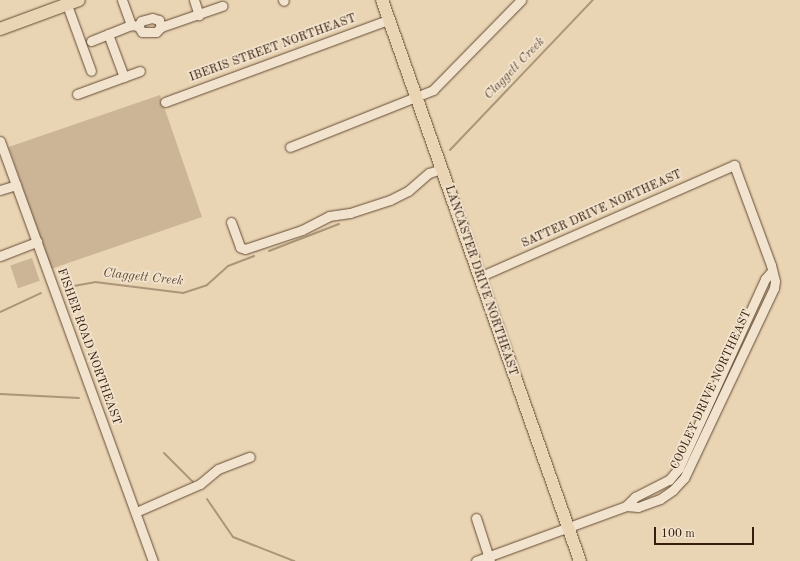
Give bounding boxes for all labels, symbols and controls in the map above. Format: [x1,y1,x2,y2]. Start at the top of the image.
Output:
street label: IBERIS STREET NORTHEAST [188,12,358,86]
water label: Claggett Creek [481,35,549,103]
street label: SATTER DRIVE NORTHEAST [520,168,684,252]
street label: LANCASTER DRIVE NORTHEAST [441,184,519,378]
water label: Claggett Creek [102,266,184,290]
street label: FISHER ROAD NORTHEAST [53,267,123,427]
street label: COOLEY DRIVE NORTHEAST [669,308,755,472]
scale bar [656,519,756,545]
text: 100 m [661,528,695,540]

